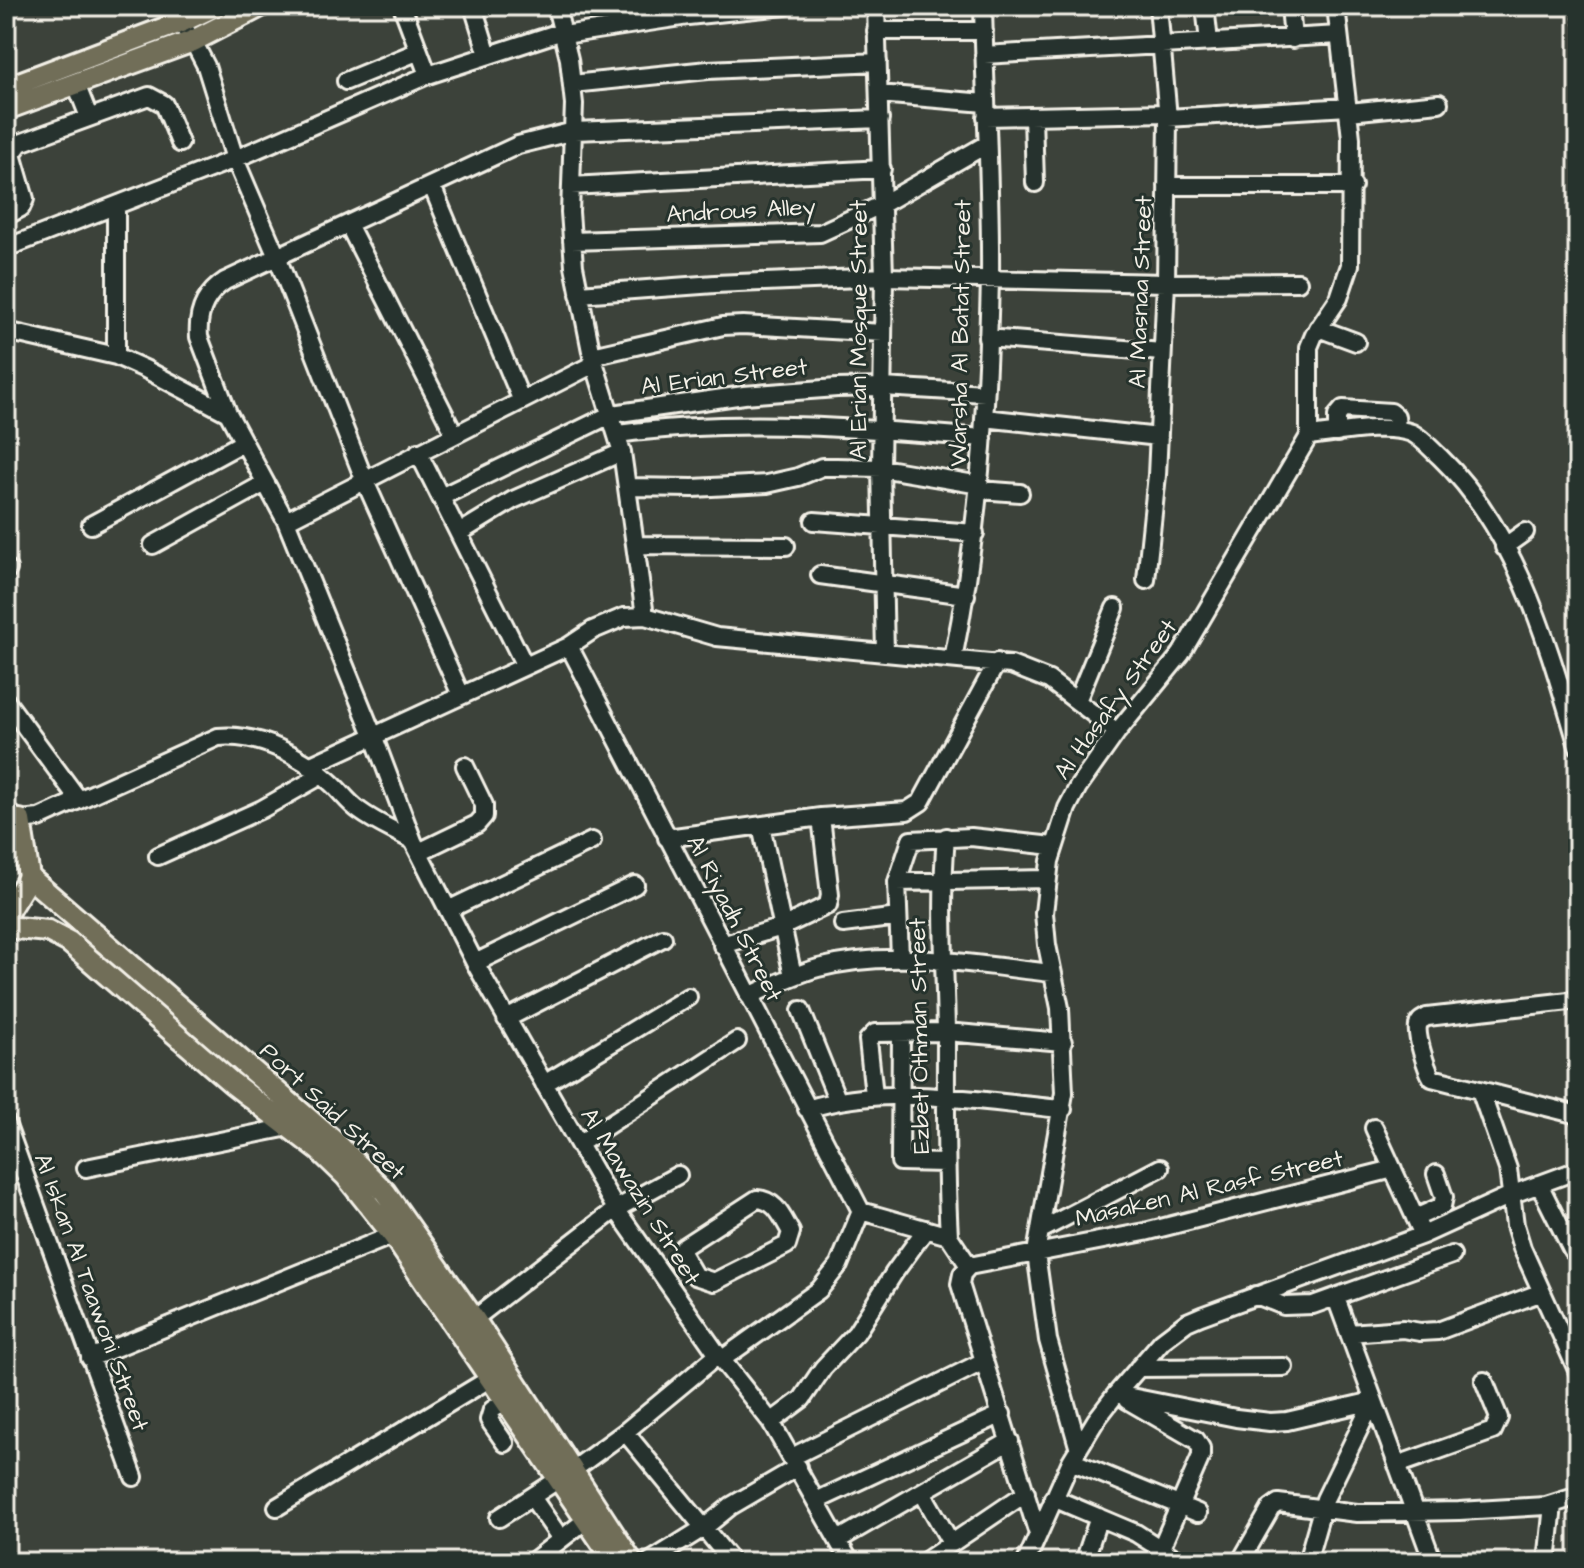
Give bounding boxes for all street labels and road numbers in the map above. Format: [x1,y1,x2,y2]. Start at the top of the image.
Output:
street label: Androus Alley [666,190,817,233]
street label: Al Masnaa Street [1121,195,1161,389]
street label: Warsha Al Batat Street [942,199,980,467]
street label: Al Erian Mosque Street [842,200,876,460]
street label: Al Erian Street [639,350,810,404]
street label: Al Hasafy Street [1046,612,1187,787]
street label: Al Riyadh Street [677,829,791,1008]
street label: Ezbet Othman Street [901,917,939,1154]
street label: Port Said Street [252,1035,413,1189]
street label: Al Mawazin Street [572,1101,709,1292]
street label: Masaken Al Rasf Street [1072,1142,1347,1236]
street label: Al Iskan Al Taawoni Street [25,1149,157,1436]

